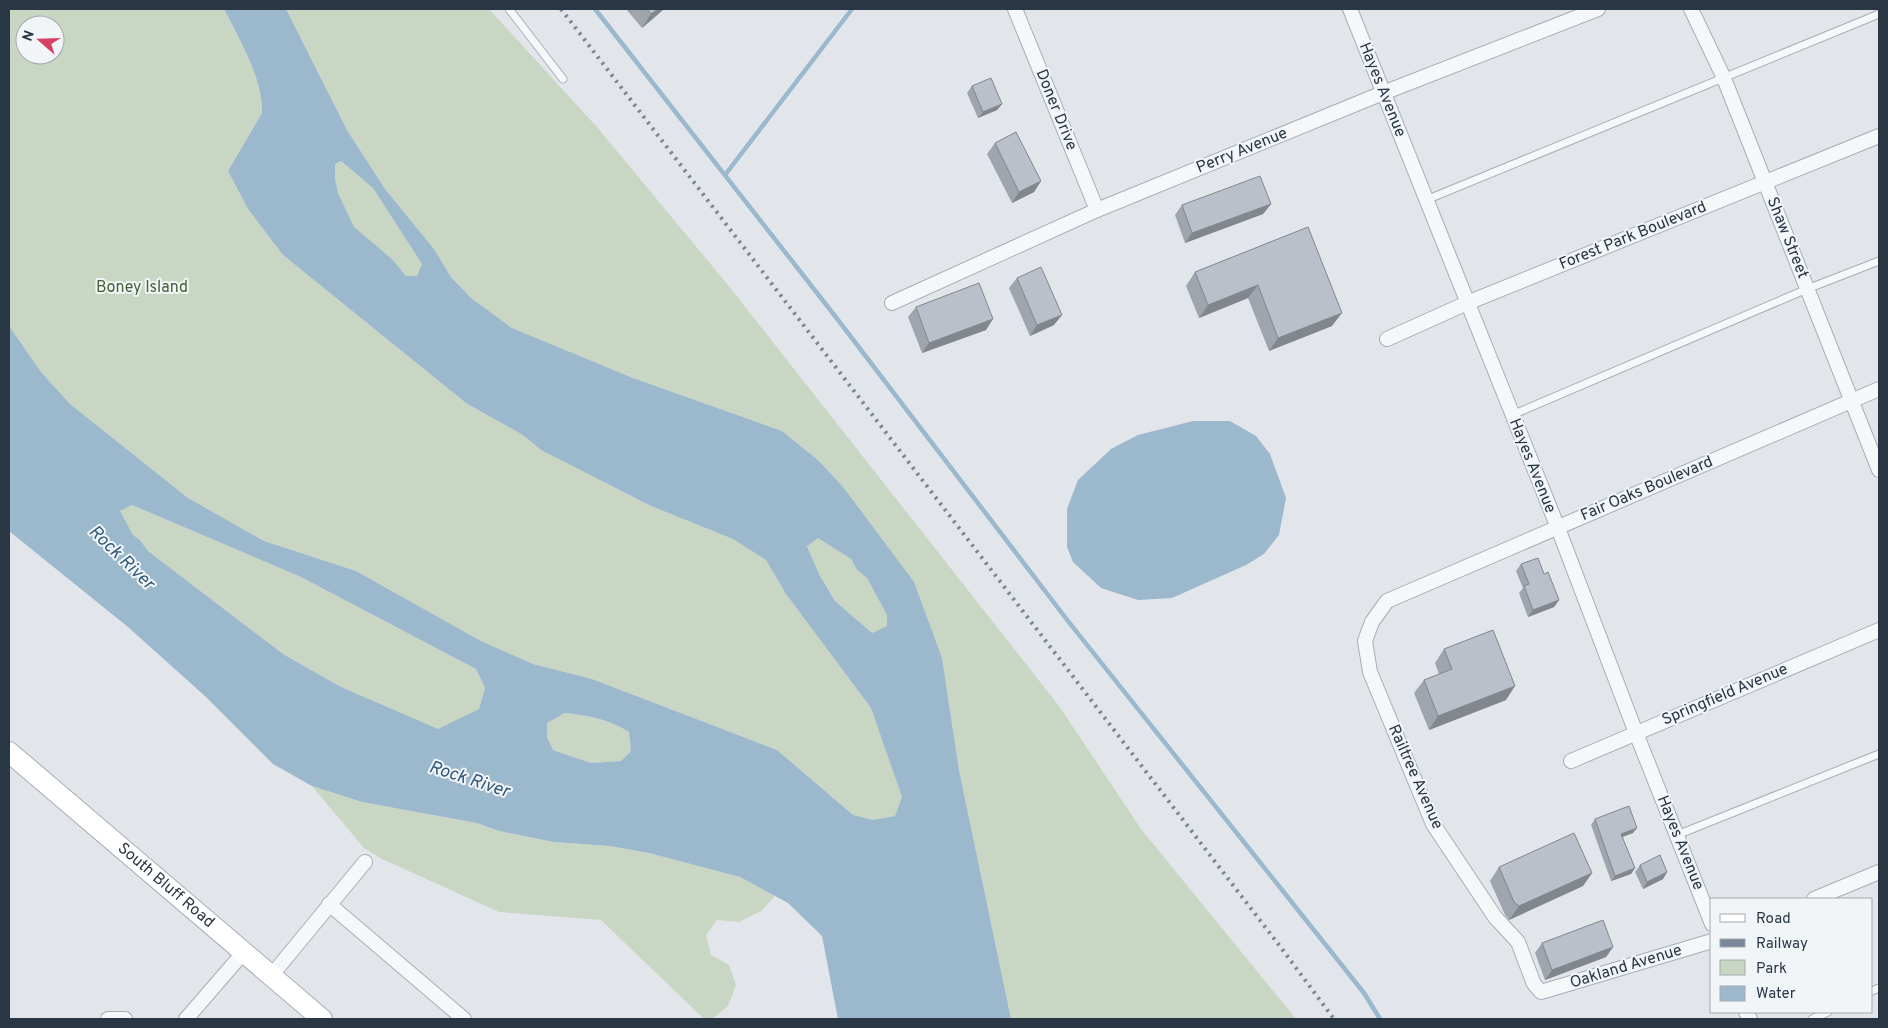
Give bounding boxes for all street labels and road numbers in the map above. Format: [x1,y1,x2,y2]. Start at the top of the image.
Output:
street label: Hayes Avenue [1354,40,1410,140]
street label: Doner Drive [1031,67,1081,153]
street label: Perry Avenue [1194,124,1290,178]
street label: Shaw Street [1762,194,1812,282]
street label: Forest Park Boulevard [1556,197,1710,275]
street label: Hayes Avenue [1504,416,1560,516]
street label: Fair Oaks Boulevard [1578,452,1716,526]
street label: Springfield Avenue [1659,659,1791,731]
street label: Railtree Avenue [1383,722,1447,832]
street label: Hayes Avenue [1652,793,1708,893]
street label: South Bluff Road [113,839,218,933]
street label: Oakland Avenue [1568,940,1684,994]

